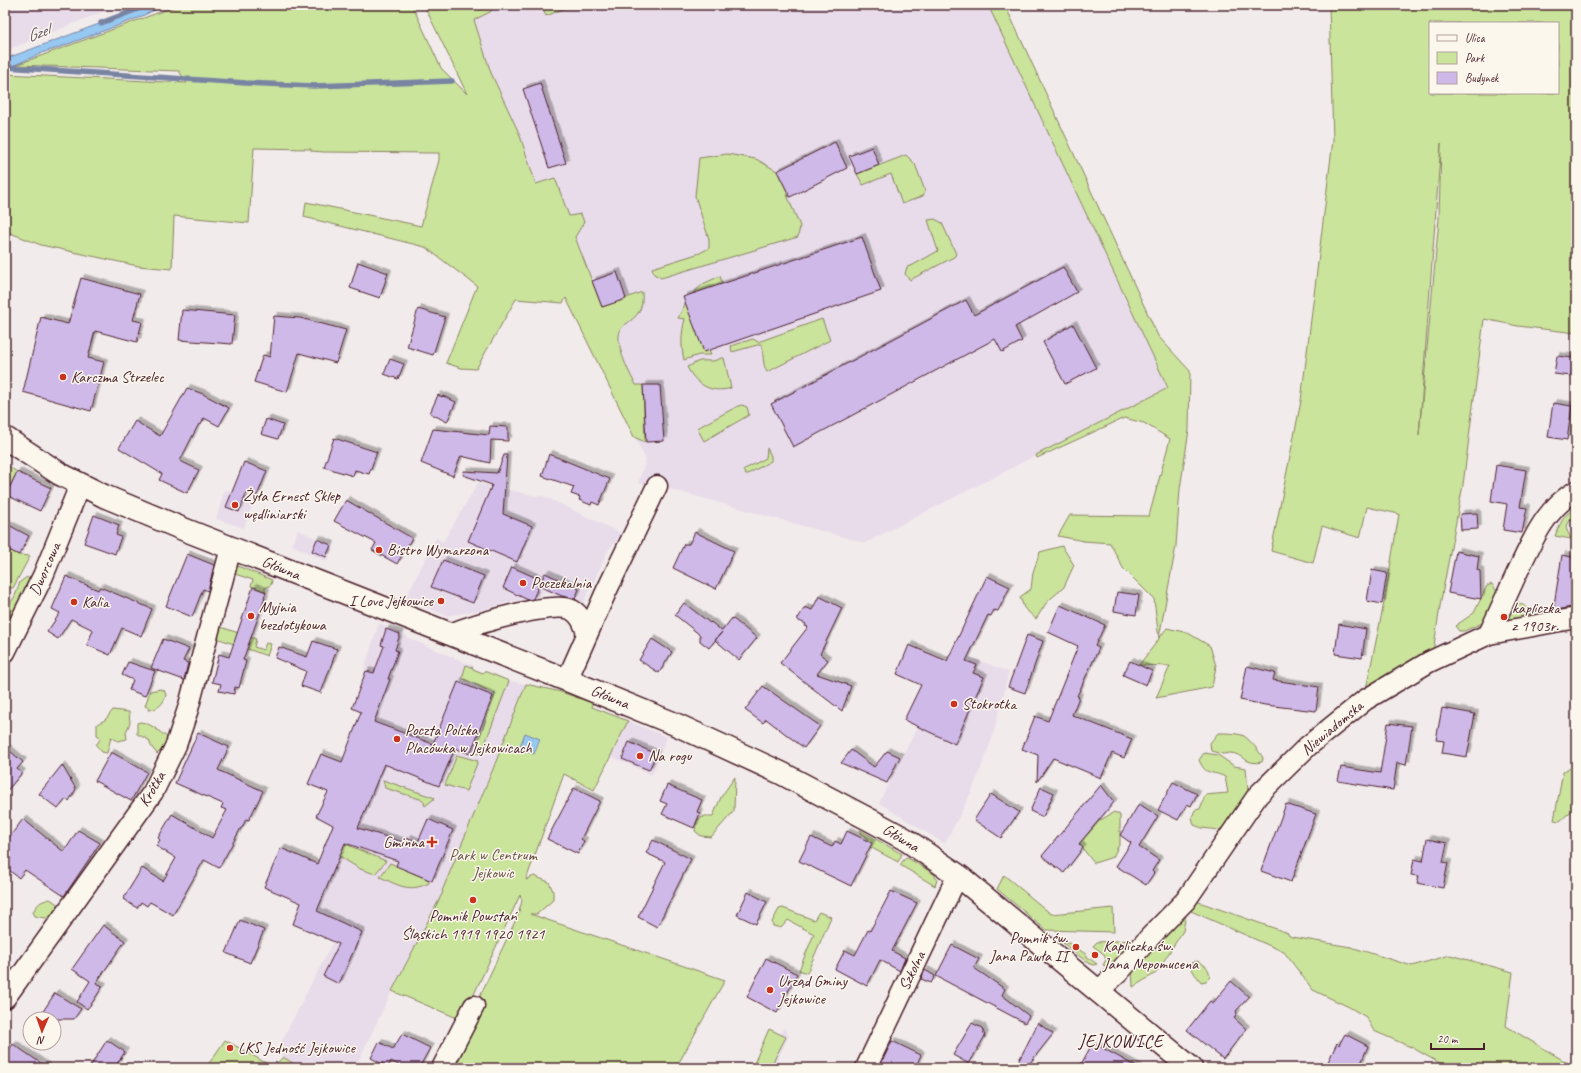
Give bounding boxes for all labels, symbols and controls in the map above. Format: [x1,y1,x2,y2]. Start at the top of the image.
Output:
water label: Gzel [24,17,58,47]
legend [1429,22,1559,94]
text: Ulica [1465,30,1486,46]
text: Park [1465,50,1486,66]
text: Budynek [1465,70,1500,86]
place label: Karczma Strzelec [71,367,165,387]
marker: Karczma Strzelec [58,372,68,382]
place label: Żyła Ernest Sklep wędliniarski [243,486,341,524]
marker: Żyła Ernest Sklep wędliniarski [230,500,240,510]
street label: Dworcowa [25,538,66,599]
place label: Bistro Wymarzona [387,540,490,560]
marker: Bistro Wymarzona [374,545,384,555]
street label: Główna [259,551,304,585]
place label: Poczekalnia [531,573,593,593]
marker: Poczekalnia [518,578,528,588]
place label: I Love Jejkowice [349,591,435,611]
place label: Kalia [82,592,110,612]
marker: I Love Jejkowice [436,596,446,606]
marker: Kalia [69,597,79,607]
place label: Myjnia bezdotykowa [259,597,327,635]
place label: kapliczka z 1903r. [1512,598,1561,636]
marker: Myjnia bezdotykowa [246,611,256,621]
marker: kapliczka z 1903r. [1499,612,1509,622]
street label: Główna [588,680,633,714]
place label: Stokrotka [962,694,1017,714]
street label: Niewiadomska [1297,695,1368,760]
marker: Stokrotka [949,699,959,709]
place label: Poczta Polska Placówka w Jejkowicach [405,720,532,758]
marker: Poczta Polska Placówka w Jejkowicach [392,734,402,744]
place label: Na rogu [648,746,693,766]
marker: Na rogu [635,751,645,761]
street label: Krótka [134,767,171,810]
street label: Główna [879,819,924,857]
place label: Gminna [383,832,426,852]
marker: Gminna [427,837,437,847]
park label: Park w Centrum Jejkowic [449,845,539,883]
marker: Pomnik Powstań Śląskich 1919 1920 1921 [468,895,478,905]
place label: Pomnik Powstań Śląskich 1919 1920 1921 [401,906,545,944]
place label: Pomnik św. Jana Pawła II [989,928,1072,966]
place label: Kapliczka św. Jana Nepomucena [1102,936,1199,974]
marker: Pomnik św. Jana Pawła II [1071,942,1081,952]
street label: Szkolna [894,947,931,994]
marker: Kapliczka św. Jana Nepomucena [1090,950,1100,960]
place label: Urząd Gminy Jejkowice [777,971,849,1009]
marker: Urząd Gminy Jejkowice [765,985,775,995]
north arrow [22,1011,62,1051]
scale bar [1431,1025,1484,1051]
district label: JEJKOWICE [1077,1030,1165,1052]
text: 20 m [1437,1031,1459,1047]
text: N [36,1034,45,1048]
place label: LKS Jedność Jejkowice [238,1038,357,1058]
marker: LKS Jedność Jejkowice [225,1043,235,1053]

